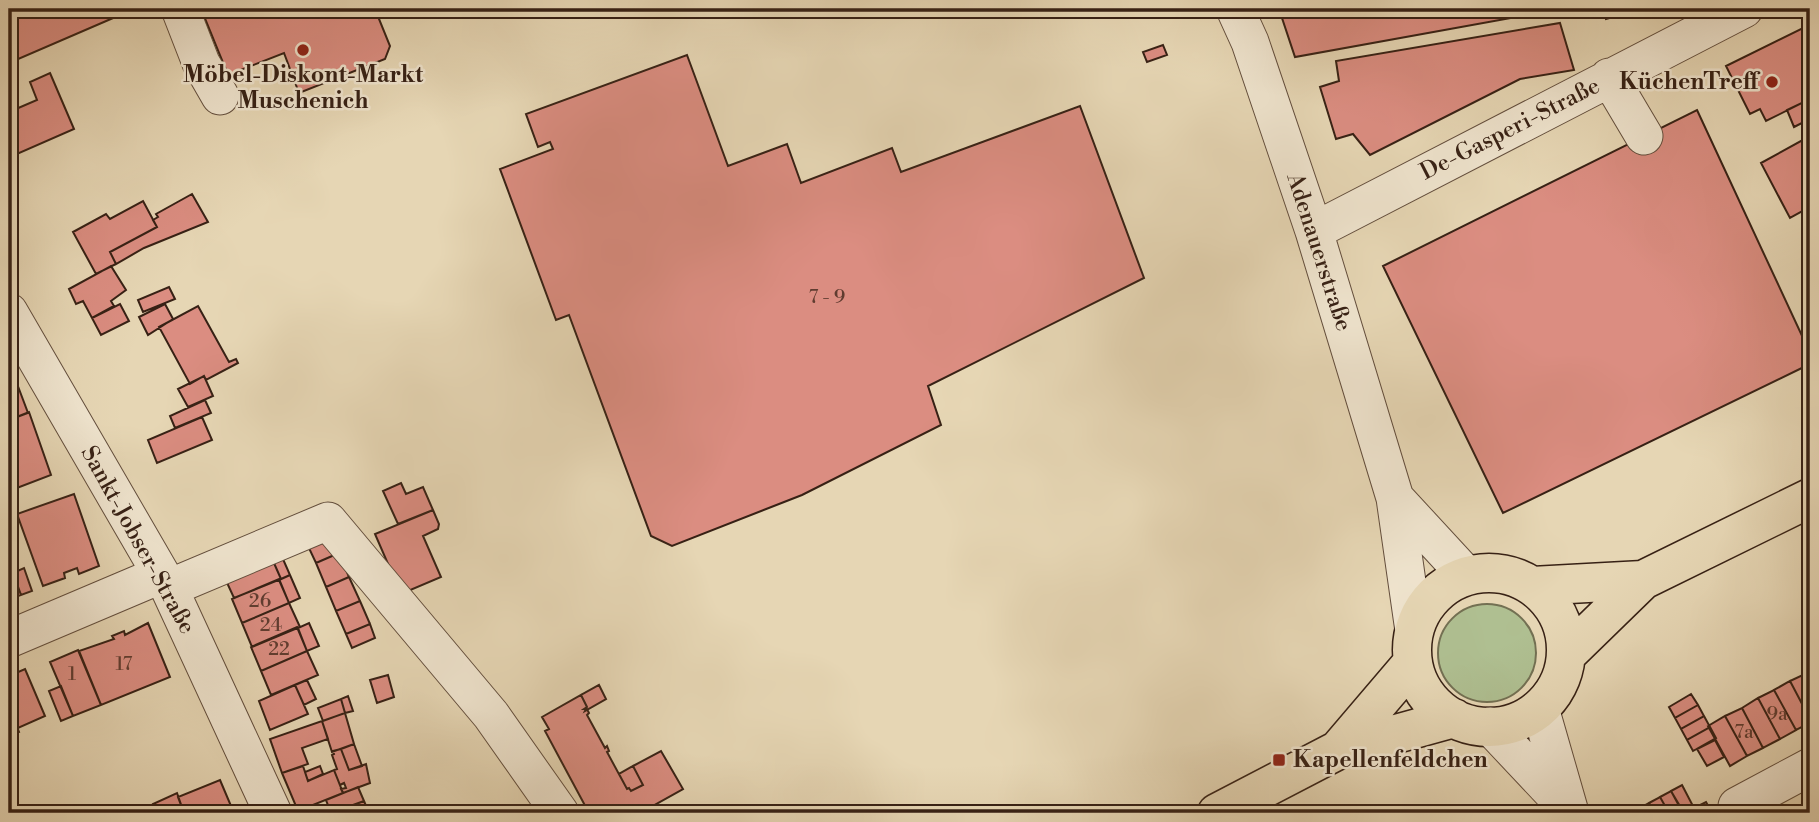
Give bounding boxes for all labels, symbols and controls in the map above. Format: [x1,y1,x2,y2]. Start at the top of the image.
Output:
marker: Möbel-Diskont-Markt Muschenich [295,42,311,58]
place label: Möbel-Diskont-Markt Muschenich [183,61,424,115]
place label: KüchenTreff [1619,68,1761,96]
street label: De-Gasperi-Straße [1416,72,1604,186]
marker: KüchenTreff [1764,74,1780,90]
street label: Adenauerstraße [1280,168,1358,335]
house number: 7 - 9 [809,285,845,309]
street label: Sankt-Jobser-Straße [75,441,201,639]
house number: 26 [249,589,271,613]
house number: 24 [260,613,282,637]
house number: 22 [268,637,290,661]
house number: 17 [116,652,133,676]
house number: 1 [68,662,76,686]
house number: 9a [1766,702,1788,726]
house number: 7a [1734,720,1754,744]
place label: Kapellenfeldchen [1293,746,1488,774]
marker: Kapellenfeldchen [1271,752,1287,768]

